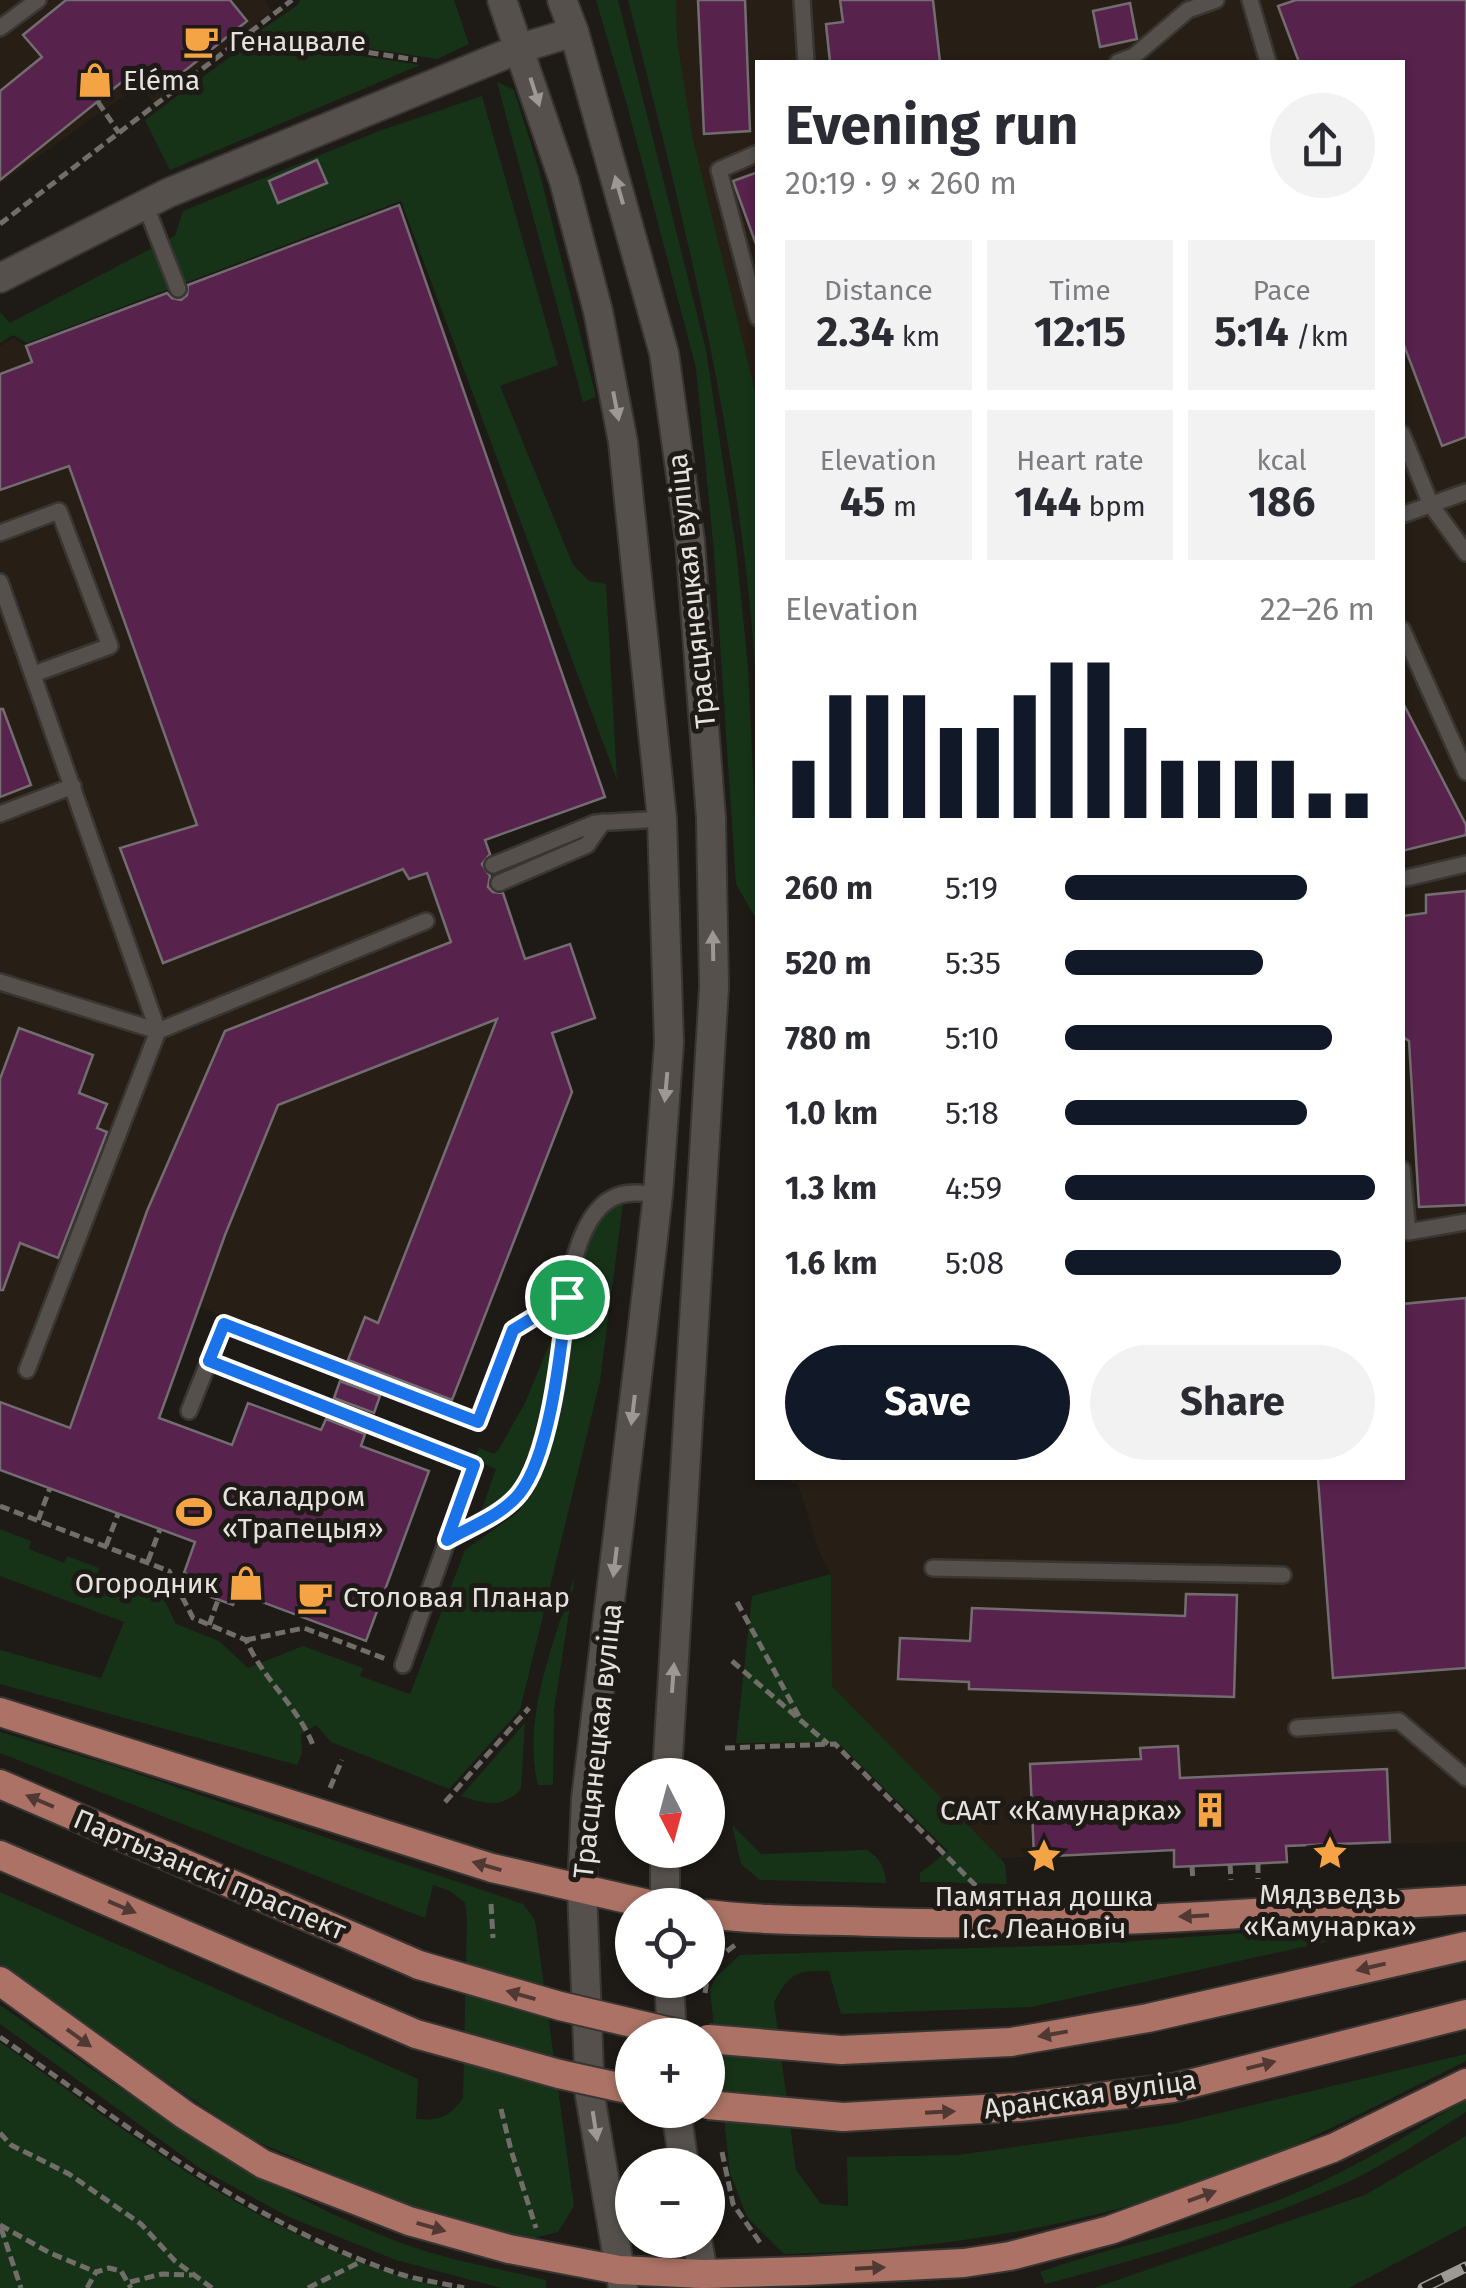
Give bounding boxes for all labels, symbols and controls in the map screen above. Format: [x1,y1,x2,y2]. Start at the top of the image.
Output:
cafe icon: Генацвале [182,22,220,60]
place label: Генацвале [229,25,366,58]
shop icon: Eléma [76,61,114,99]
place label: Eléma [123,64,200,97]
one-way arrow [528,77,543,107]
text: Evening run [785,93,1079,159]
button: share [1270,93,1375,198]
text: 20:19 · 9 × 260 m [785,164,1017,202]
one-way arrow [611,175,626,205]
text: Distance [824,274,933,307]
text: Time [1049,274,1111,307]
text: Pace [1253,274,1311,307]
text: 2.34 [816,307,894,357]
text: 12:15 [1034,307,1126,357]
text: 5:14 [1214,307,1289,357]
text: km [894,320,940,353]
text: /km [1289,320,1349,353]
one-way arrow [609,391,625,422]
text: Elevation [820,444,937,477]
text: Heart rate [1016,444,1144,477]
text: kcal [1256,444,1307,477]
street label: Трасцянецкая вуліца [661,452,722,730]
text: 45 [840,477,886,527]
text: 144 [1014,477,1081,527]
text: 186 [1248,477,1315,527]
text: m [886,490,917,523]
text: bpm [1081,490,1146,523]
text: Elevation [785,590,919,628]
text: 22–26 m [1260,590,1375,628]
text: 260 m [785,869,873,907]
text: 5:19 [945,869,998,907]
one-way arrow [705,930,721,962]
text: 520 m [785,944,872,982]
text: 5:35 [945,944,1001,982]
text: 780 m [785,1019,871,1057]
text: 5:10 [945,1019,999,1057]
one-way arrow [658,1072,674,1104]
text: 1.0 km [785,1094,878,1132]
text: 5:18 [945,1094,999,1132]
text: 1.3 km [785,1169,877,1207]
text: 4:59 [945,1169,1002,1207]
text: 1.6 km [785,1244,878,1282]
text: 5:08 [945,1244,1004,1282]
pin [525,1255,610,1340]
icon: arrive [540,1270,595,1325]
button: Save [785,1345,1070,1460]
button: Share [1090,1345,1375,1460]
one-way arrow [625,1395,641,1427]
place label: Скаладром «Трапецыя» [222,1480,384,1545]
sports icon: Скаладром «Трапецыя» [175,1493,213,1531]
one-way arrow [607,1547,623,1578]
shop icon: Огородник [227,1564,265,1602]
place label: Огородник [75,1567,218,1600]
cafe icon: Столовая Планар [296,1578,334,1616]
place label: Столовая Планар [343,1581,570,1614]
street label: Трасцянецкая вуліца [567,1602,628,1880]
one-way arrow [665,1661,681,1693]
north arrow [615,1758,725,1868]
map controls [615,1758,725,2258]
building icon: СААТ «Камунарка» [1191,1791,1229,1829]
one-way arrow [25,1793,55,1809]
place label: СААТ «Камунарка» [940,1794,1182,1827]
street label: Партызанскі праспект [69,1802,351,1947]
place icon: Мядзведзь «Камунарка» [1311,1834,1349,1872]
place icon: Памятная дошка І.С. Леановіч [1025,1837,1063,1875]
one-way arrow [471,1858,502,1873]
place label: Мядзведзь «Камунарка» [1243,1878,1417,1943]
place label: Памятная дошка І.С. Леановіч [934,1880,1154,1945]
button: locate [615,1888,725,1998]
one-way arrow [107,1899,137,1915]
one-way arrow [1178,1908,1209,1924]
one-way arrow [1355,1960,1386,1975]
one-way arrow [505,1986,536,2002]
button: + [615,2018,725,2128]
one-way arrow [1037,2027,1068,2042]
one-way arrow [66,2028,92,2047]
one-way arrow [1246,2057,1277,2073]
street label: Аранская вуліца [982,2063,1198,2126]
one-way arrow [925,2104,957,2120]
one-way arrow [588,2111,603,2142]
button: − [615,2148,725,2258]
one-way arrow [1187,2188,1217,2203]
one-way arrow [416,2220,447,2236]
one-way arrow [855,2260,887,2276]

